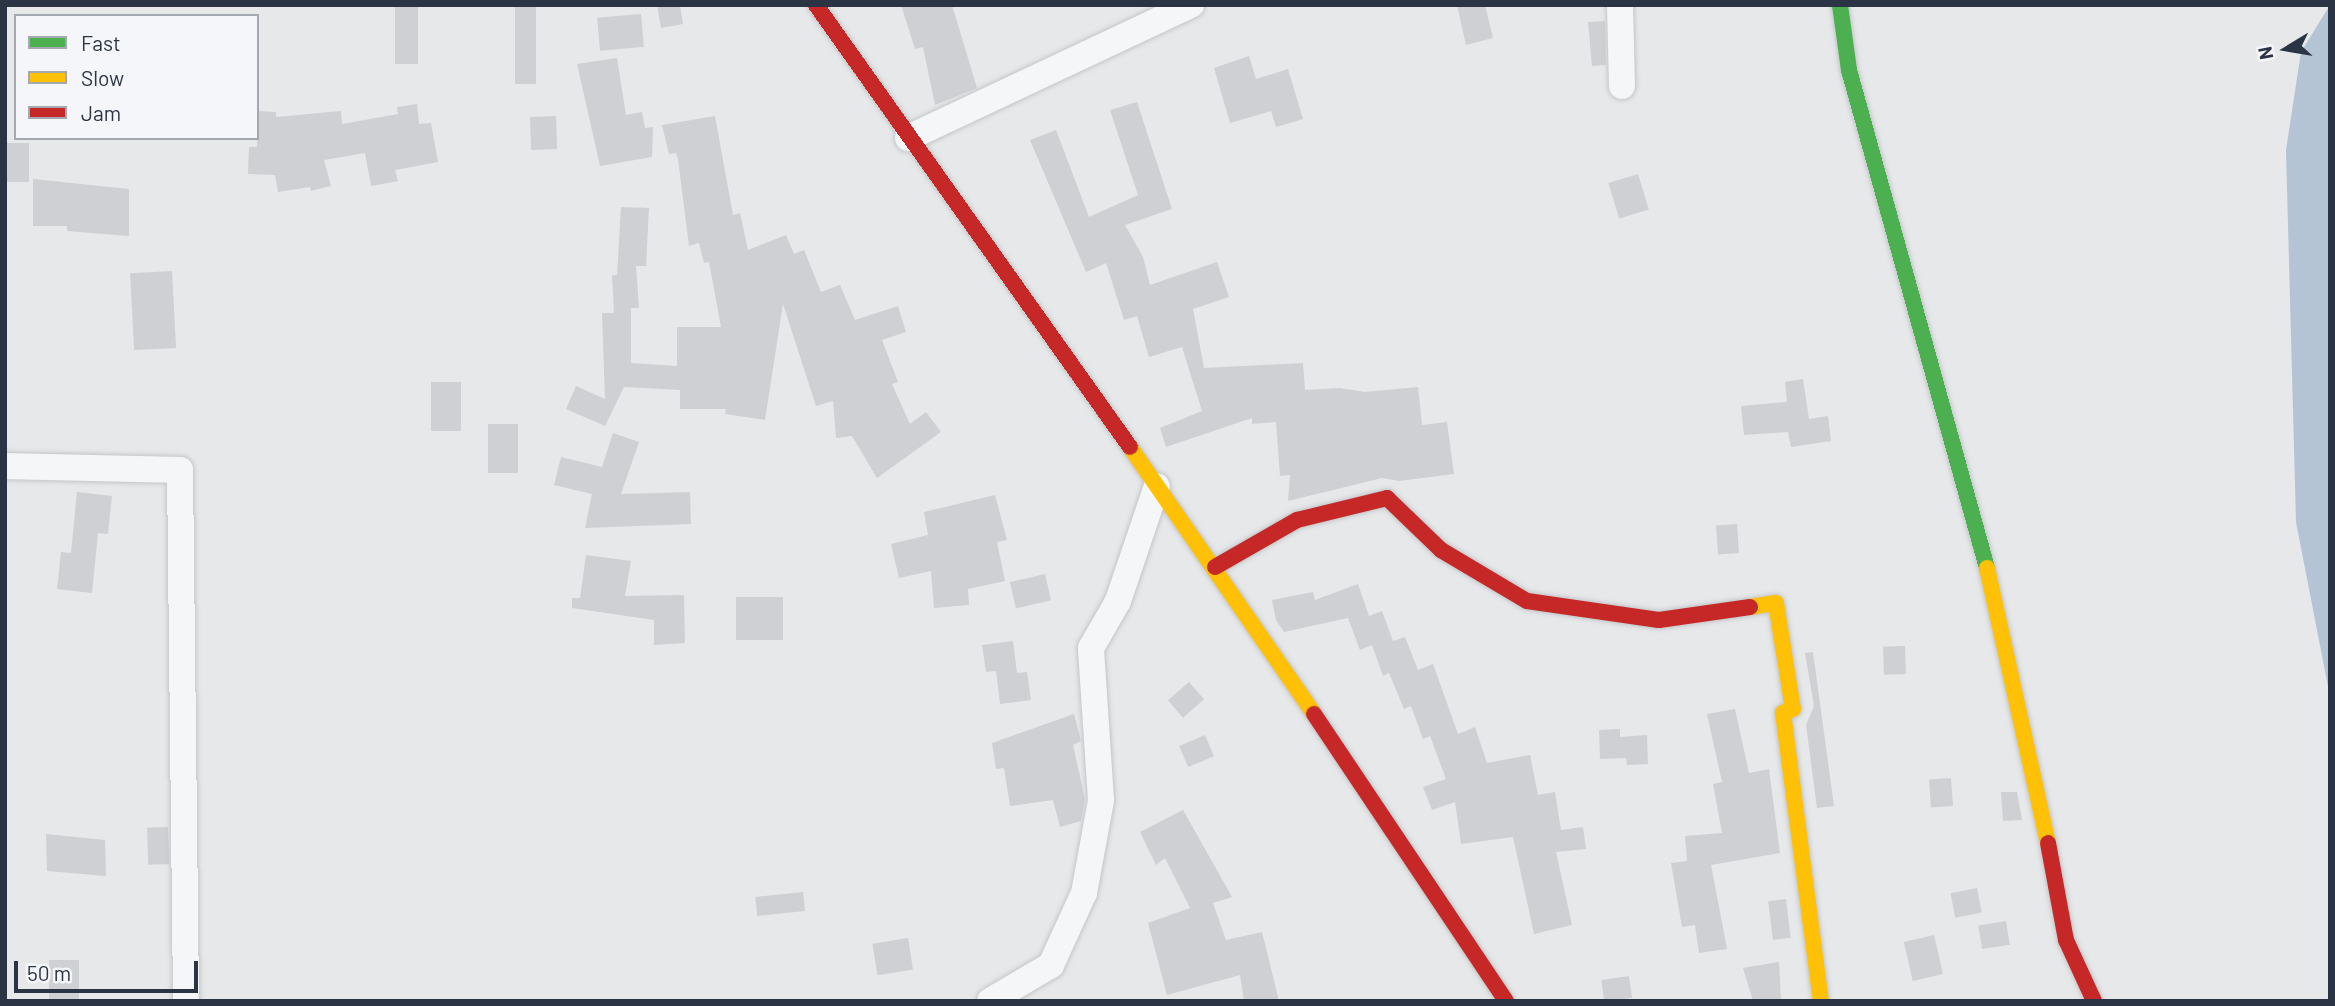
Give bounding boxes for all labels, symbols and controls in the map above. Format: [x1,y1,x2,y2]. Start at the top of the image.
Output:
legend [14,14,259,140]
north arrow [2251,14,2321,84]
text: Fast [81,30,121,55]
text: N [2252,45,2277,62]
text: Slow [81,65,124,90]
text: Jam [81,100,121,125]
scale bar [18,946,201,990]
text: 50 m [27,960,71,985]

